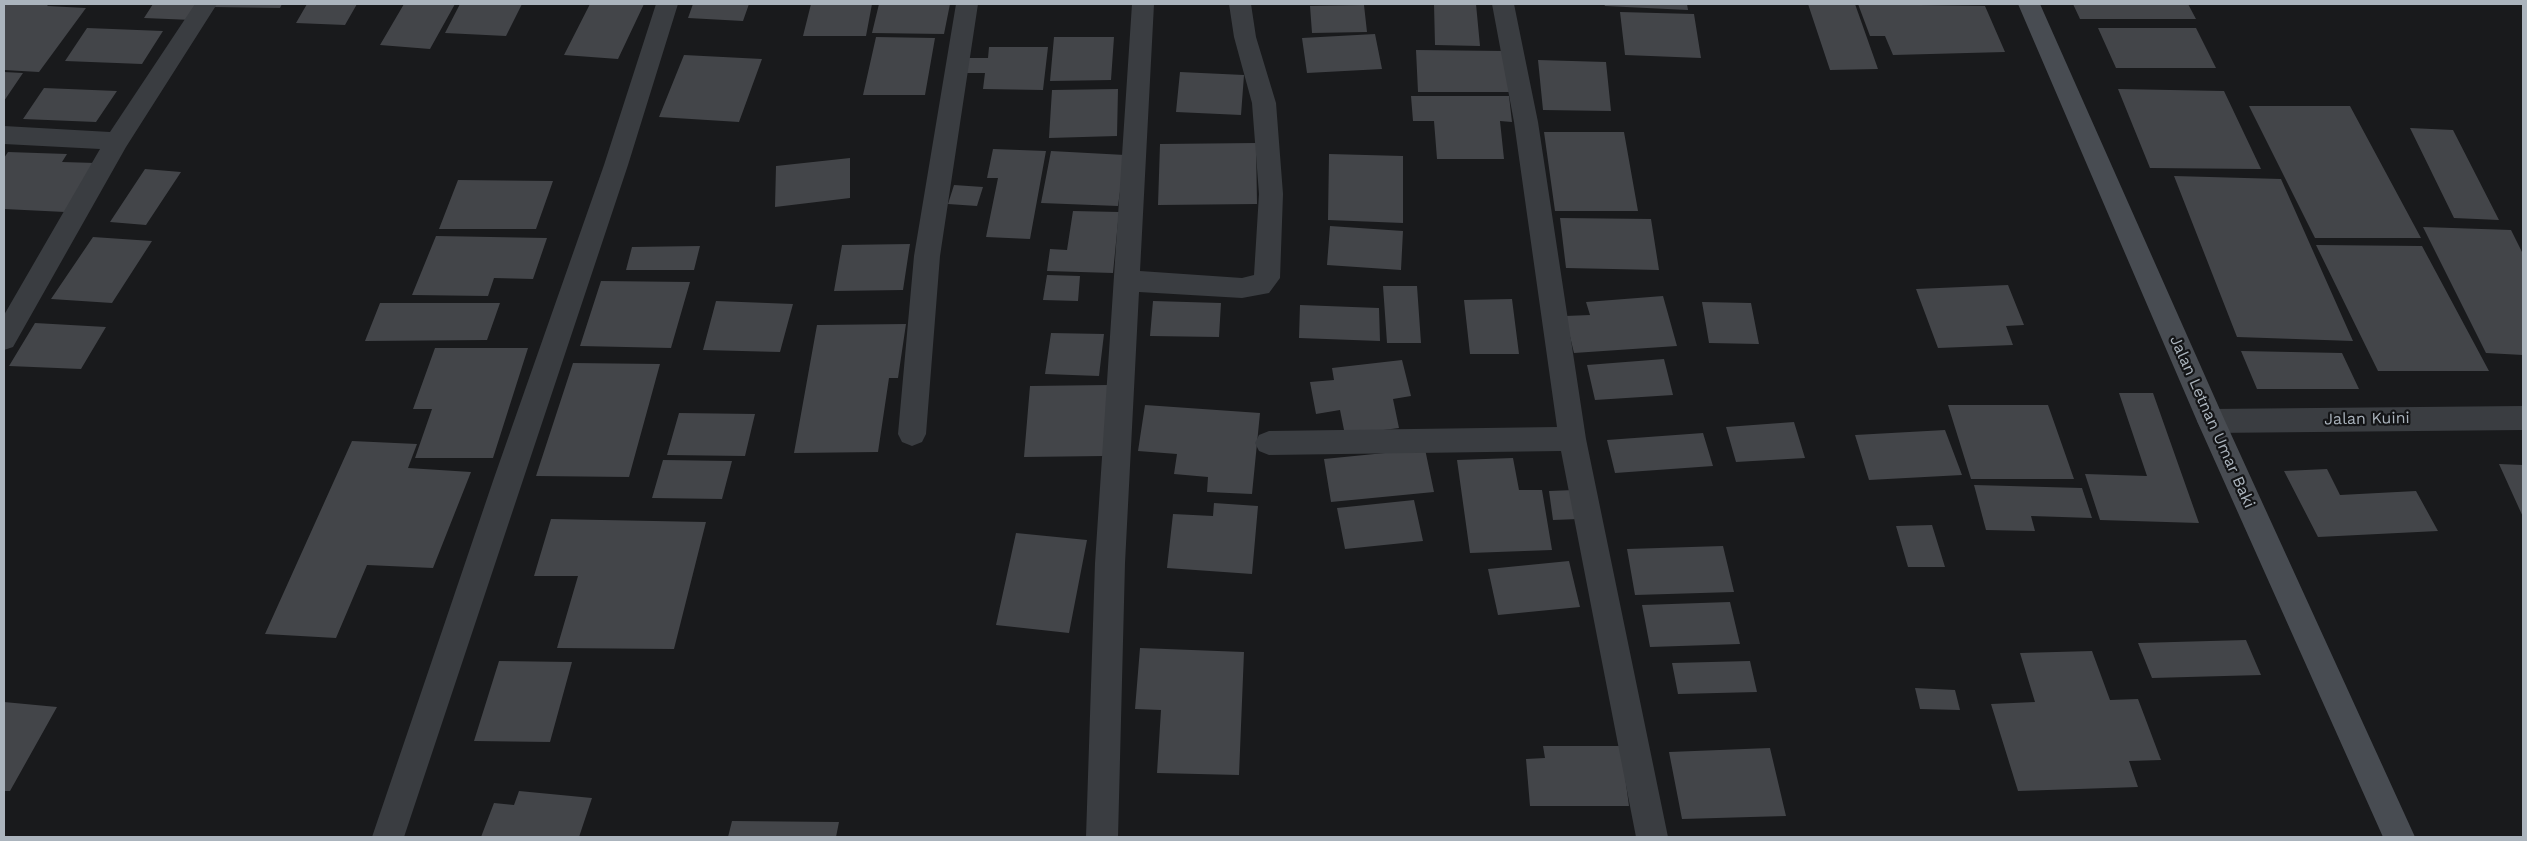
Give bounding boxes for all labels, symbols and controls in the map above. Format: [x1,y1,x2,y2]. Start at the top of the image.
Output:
street label: Jalan Letnan Umar Baki [2165,333,2259,511]
street label: Jalan Kuini [2324,409,2410,429]

